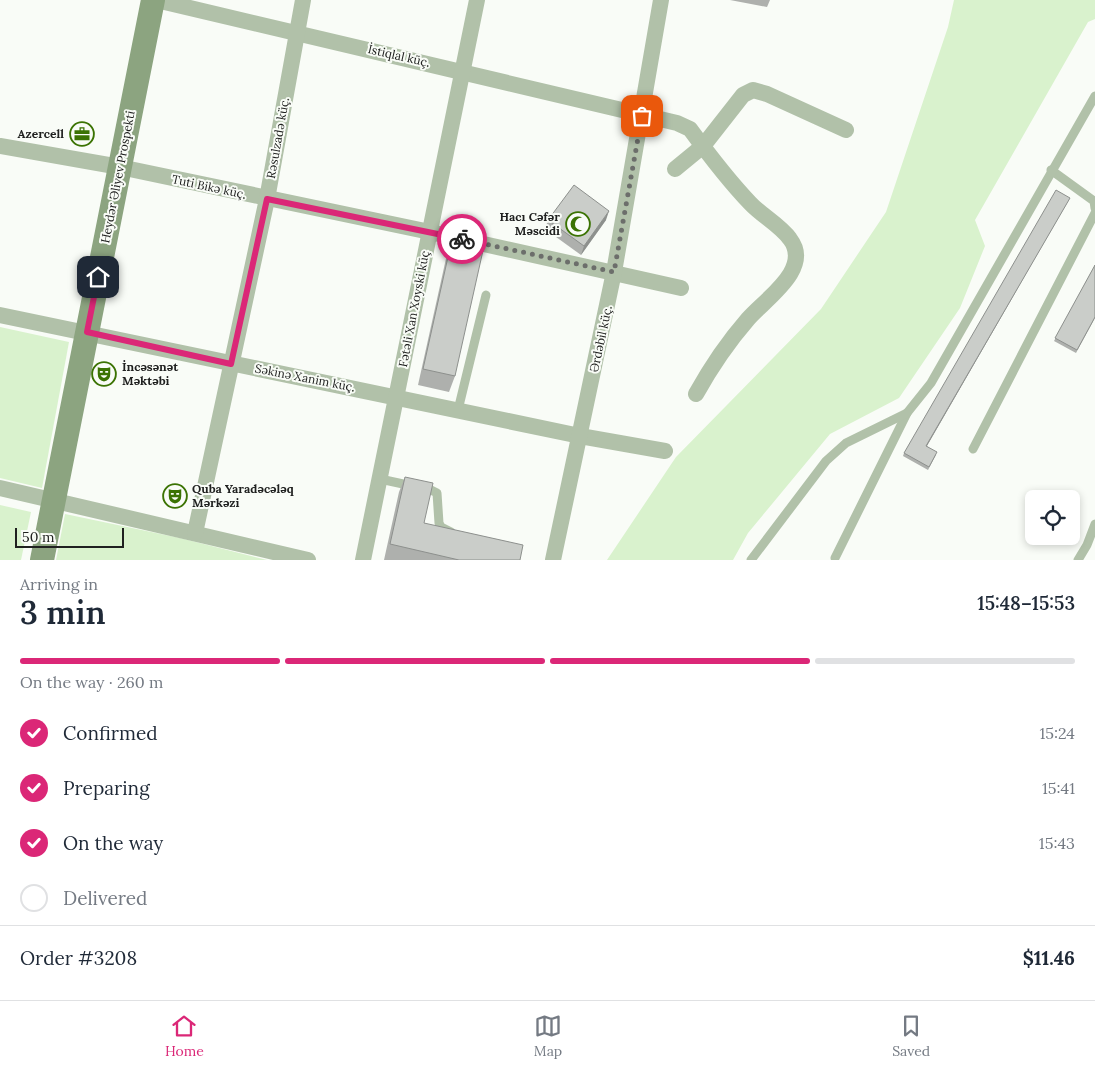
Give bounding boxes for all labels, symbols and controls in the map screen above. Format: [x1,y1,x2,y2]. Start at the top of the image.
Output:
street label: İstiqlal küç. [367,41,432,70]
pin [621,95,663,137]
street label: Rəsulzadə küç. [263,96,292,180]
icon: bag [628,102,656,130]
street label: Heydər Əliyev Prospekti [97,109,138,244]
office icon: Azercell [69,121,95,147]
place label: Azercell [17,126,64,141]
street label: Tuti Bikə küç. [171,171,248,202]
place label: Hacı Cəfər Məscidi [500,209,560,238]
mosque icon: Hacı Cəfər Məscidi [565,211,591,237]
courier [437,214,487,264]
icon: bike [448,225,476,253]
street label: Fətəli Xan Xoyski küç [395,249,432,368]
pin [77,256,119,298]
icon: home [84,263,112,291]
street label: Ərdəbil küç. [586,304,615,374]
place label: İncəsənət Məktəbi [122,359,179,388]
street label: Səkinə Xanim küç. [254,360,357,395]
theatre icon: İncəsənət Məktəbi [91,361,117,387]
place label: Quba Yaradəcələq Mərkəzi [192,481,294,510]
theatre icon: Quba Yaradəcələq Mərkəzi [162,483,188,509]
map controls [1025,490,1080,545]
button: locate [1025,490,1080,545]
scale bar [15,525,124,548]
text: 50 m [22,528,55,546]
text: Arriving in [20,574,98,594]
text: 15:48–15:53 [977,591,1075,615]
text: 3 min [20,592,106,633]
text: On the way · 260 m [20,672,163,692]
icon: check [20,719,48,747]
text: Confirmed [63,721,158,745]
text: 15:24 [1040,723,1075,743]
icon: check [20,774,48,802]
text: Preparing [63,776,150,800]
text: 15:41 [1042,778,1075,798]
icon: check [20,829,48,857]
text: On the way [63,831,163,855]
text: 15:43 [1039,833,1075,853]
text: Delivered [63,886,147,910]
text: Order #3208 [20,946,137,970]
text: $11.46 [1023,946,1075,970]
tab: Home [165,1012,204,1060]
tab: Map [534,1012,562,1060]
tab: Saved [892,1012,930,1060]

